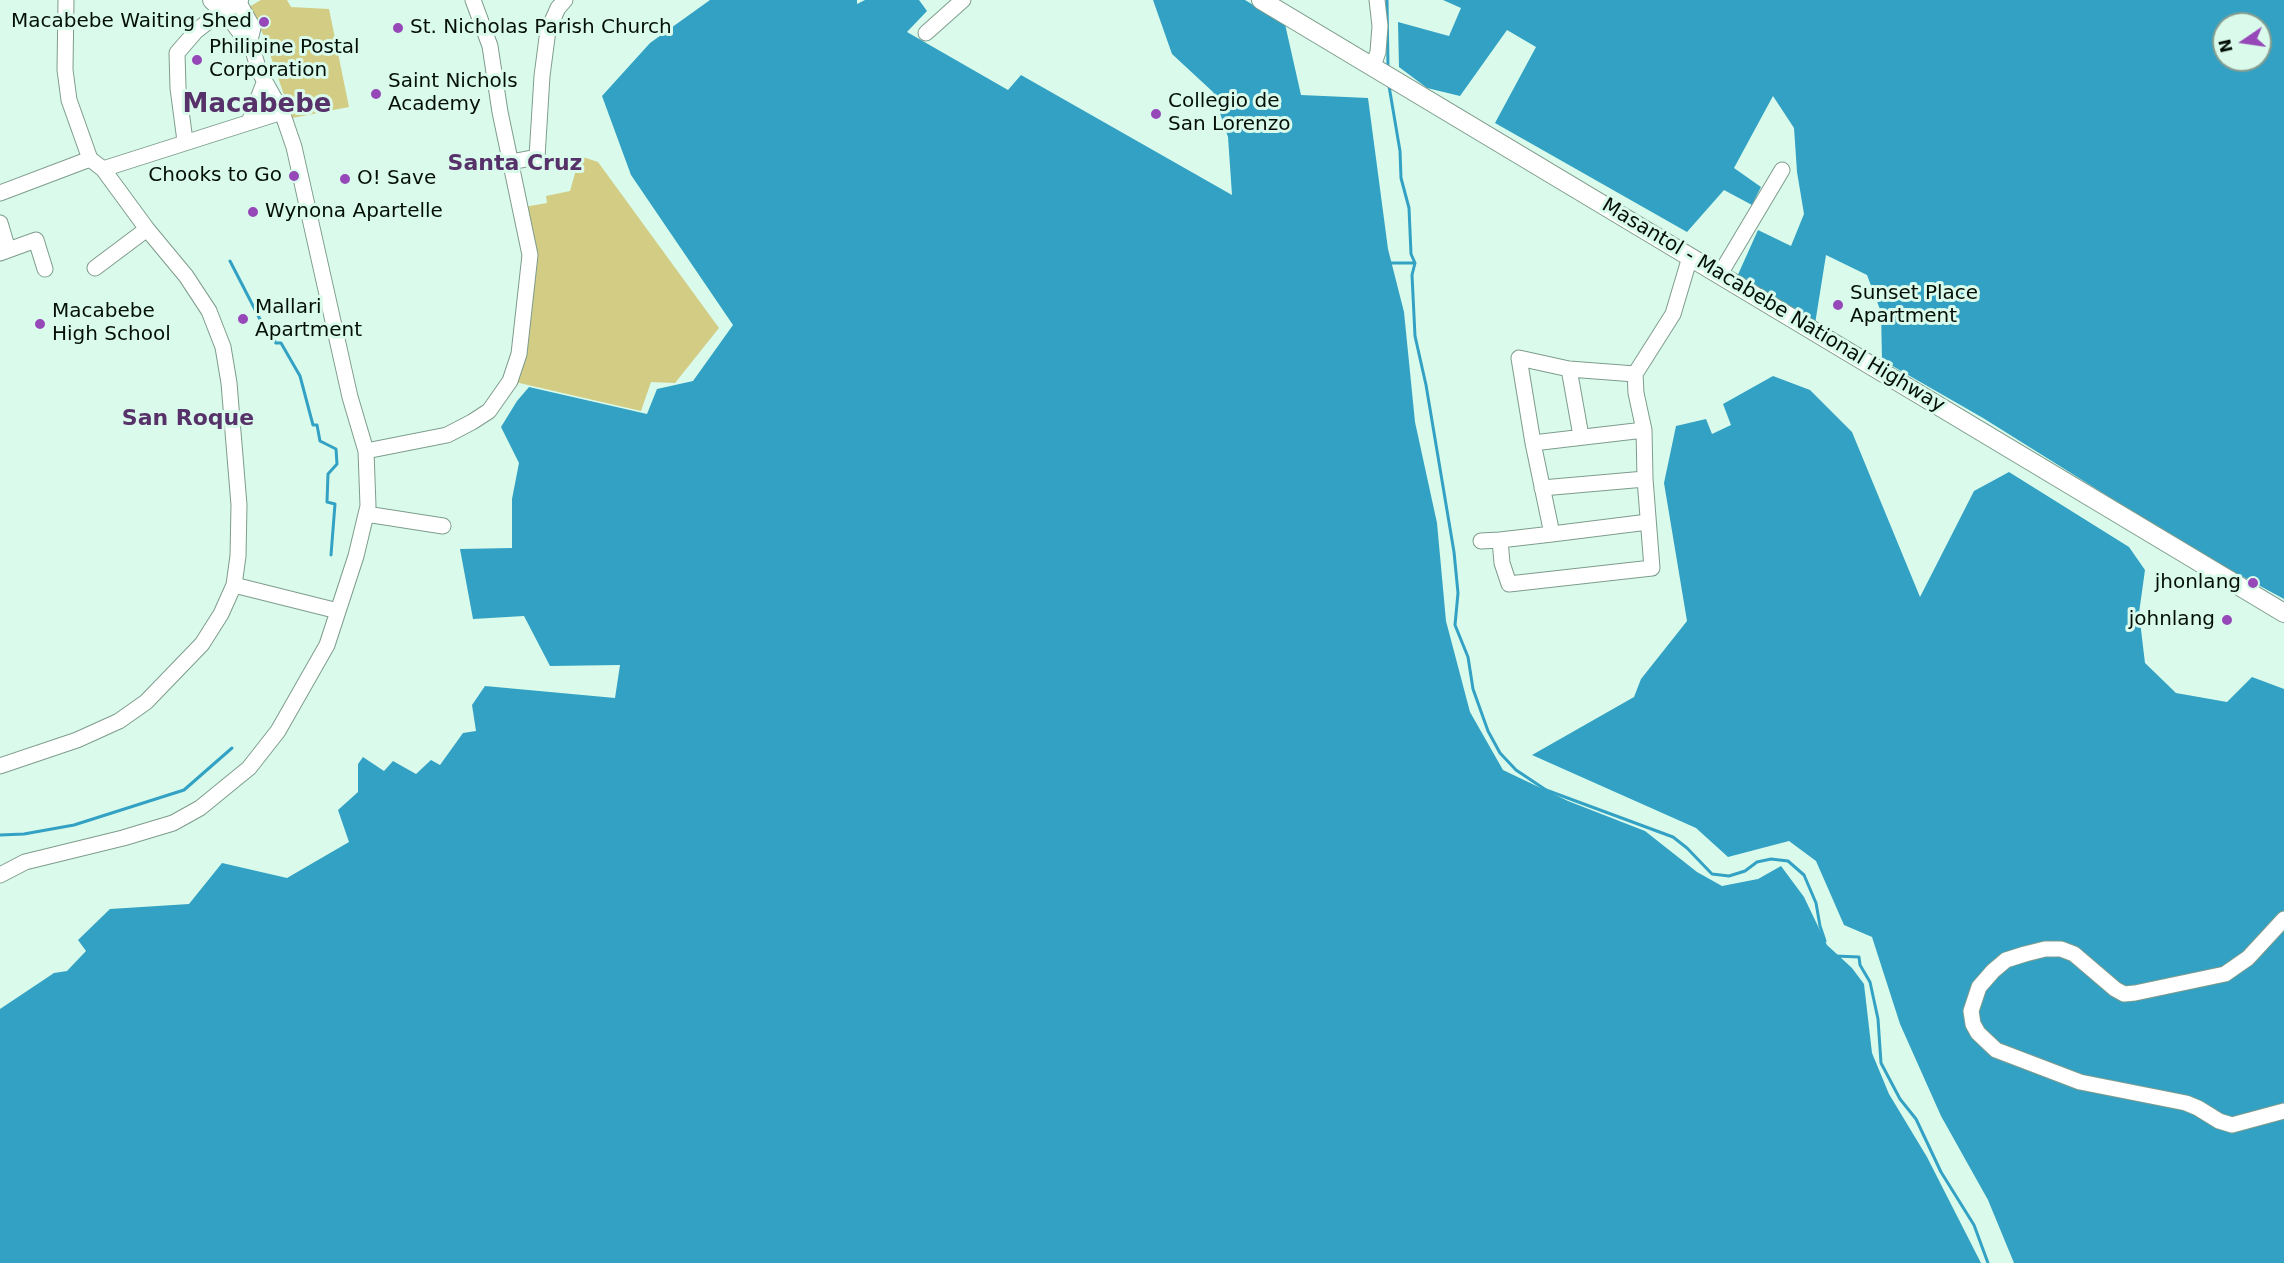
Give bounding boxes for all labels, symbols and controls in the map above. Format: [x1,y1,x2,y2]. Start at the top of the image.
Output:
place label: Macabebe Waiting Shed [11,10,252,34]
north arrow [2212,12,2272,72]
marker: Macabebe Waiting Shed [257,15,271,29]
place label: St. Nicholas Parish Church [410,16,672,40]
marker: St. Nicholas Parish Church [391,21,405,35]
place label: Philipine Postal Corporation [209,36,360,83]
text: N [2215,37,2237,54]
marker: Philipine Postal Corporation [190,53,204,67]
place label: Saint Nichols Academy [388,70,518,117]
marker: Saint Nichols Academy [369,87,383,101]
district label: Macabebe [183,89,331,121]
place label: Collegio de San Lorenzo [1168,90,1291,137]
marker: Collegio de San Lorenzo [1149,107,1163,121]
district label: Santa Cruz [448,151,582,177]
place label: Chooks to Go [148,164,282,188]
place label: O! Save [357,167,436,191]
marker: Chooks to Go [287,169,301,183]
marker: O! Save [338,172,352,186]
street label: Masantol - Macabebe National Highway [1597,194,1949,418]
place label: Wynona Apartelle [265,200,443,224]
marker: Wynona Apartelle [246,205,260,219]
place label: Sunset Place Apartment [1850,282,1978,329]
place label: Mallari Apartment [255,296,362,343]
marker: Sunset Place Apartment [1831,298,1845,312]
place label: Macabebe High School [52,300,171,347]
marker: Mallari Apartment [236,312,250,326]
marker: Macabebe High School [33,317,47,331]
district label: San Roque [122,406,254,432]
place label: jhonlang [2155,571,2241,595]
marker: jhonlang [2246,576,2260,590]
place label: johnlang [2129,608,2215,632]
marker: johnlang [2220,613,2234,627]

